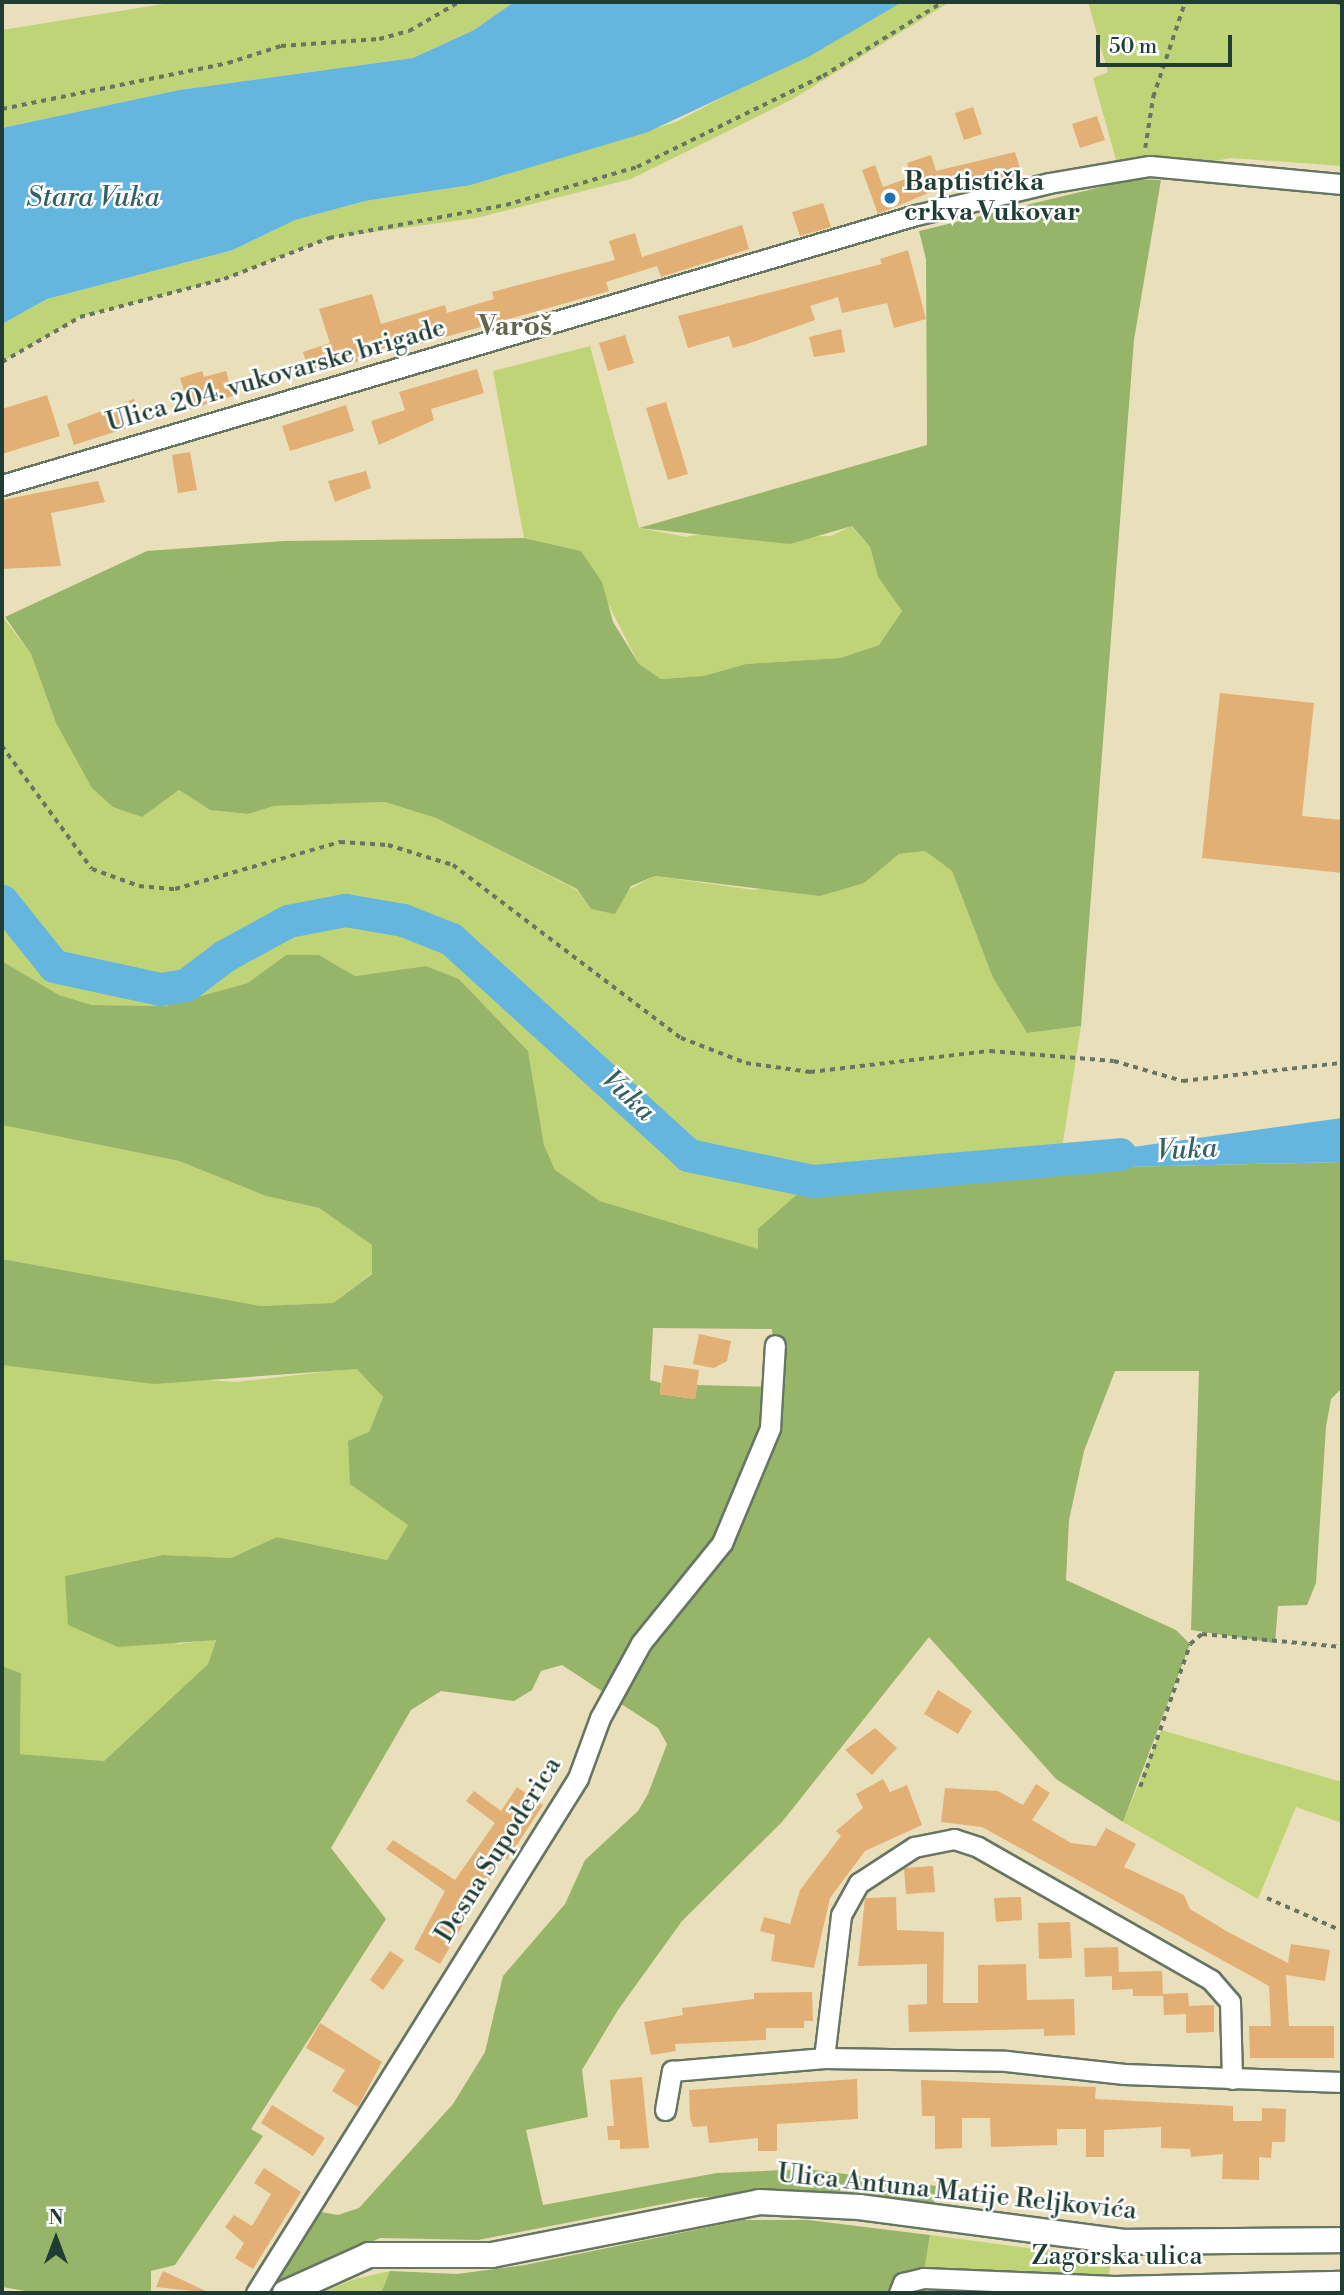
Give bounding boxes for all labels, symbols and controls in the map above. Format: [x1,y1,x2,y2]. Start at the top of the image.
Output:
scale bar [1099,21,1236,65]
text: 50 m [1109,34,1157,60]
place label: Baptistička crkva Vukovar [904,167,1080,228]
water label: Stara Vuka [26,181,160,215]
marker: Baptistička crkva Vukovar [882,190,898,206]
district label: Varoš [478,310,552,344]
street label: Ulica 204. vukovarske brigade [103,313,449,439]
water label: Vuka [594,1063,662,1129]
water label: Vuka [1156,1132,1218,1168]
street label: Desna Supoderica [429,1752,569,1948]
street label: Ulica Antuna Matije Reljkovića [776,2159,1138,2227]
north arrow [21,2204,91,2274]
text: N [48,2206,64,2230]
street label: Zagorska ulica [1031,2241,1203,2273]

